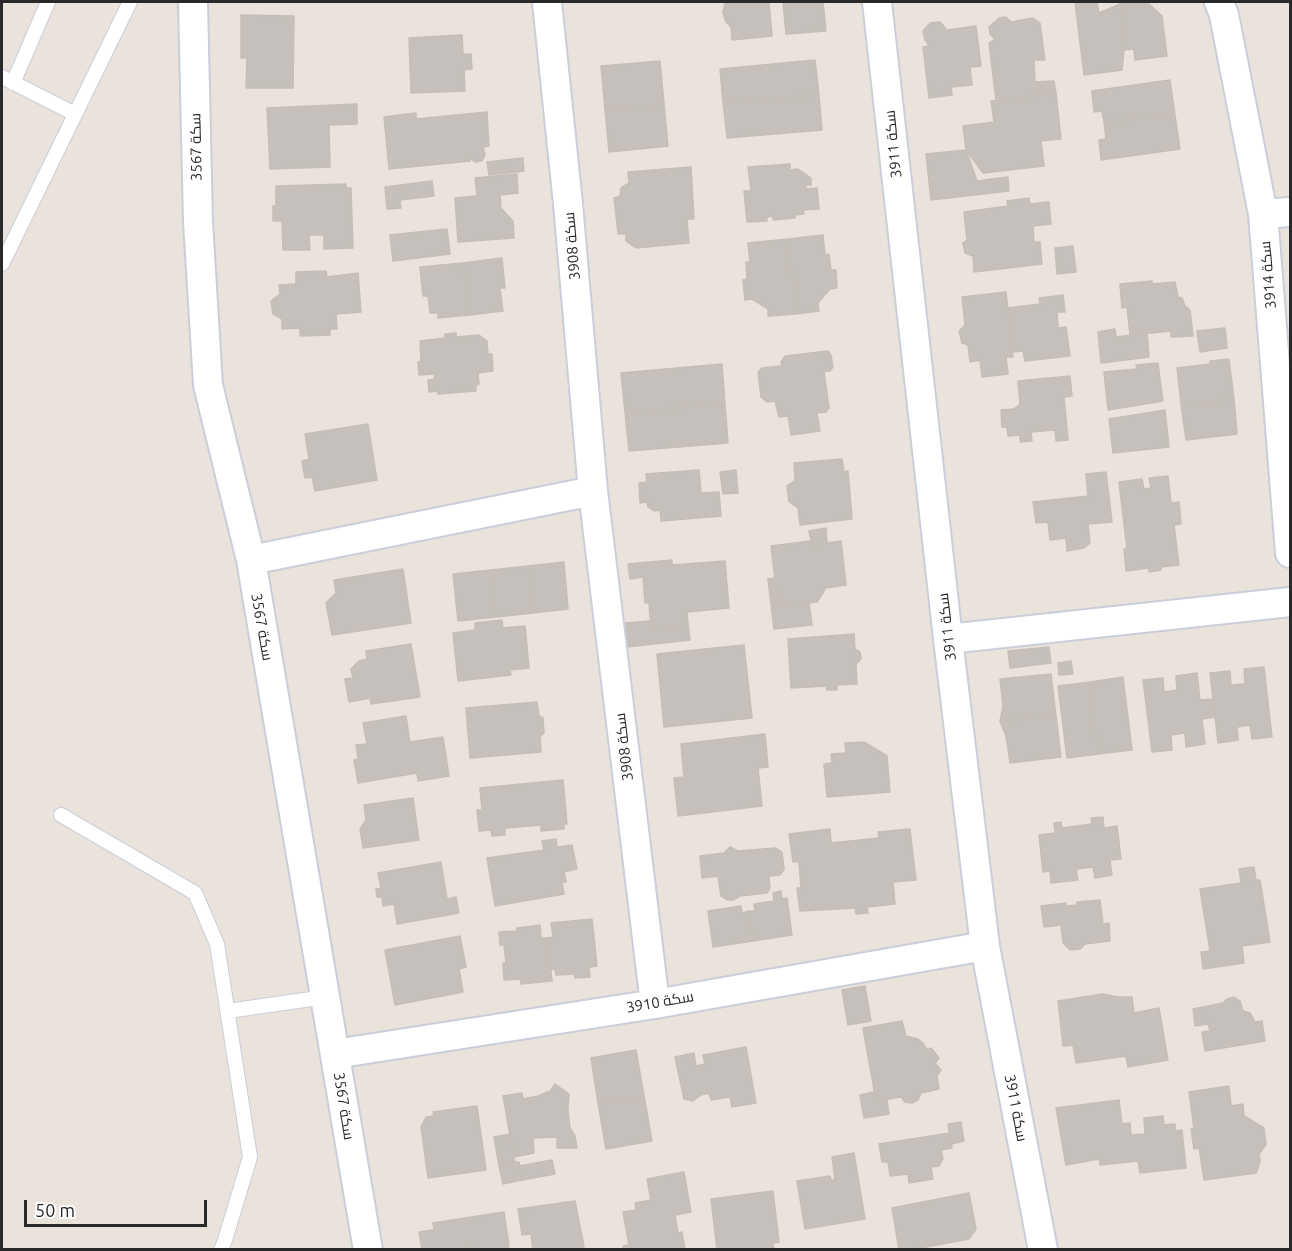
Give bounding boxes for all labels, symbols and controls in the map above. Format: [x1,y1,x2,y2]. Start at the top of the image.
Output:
street label: سكة 3911 [880,109,906,179]
street label: سكة 3567 [186,113,206,181]
street label: سكة 3908 [560,211,584,281]
street label: سكة 3914 [1256,240,1280,310]
street label: سكة 3567 [247,592,277,662]
street label: سكة 3911 [934,592,960,662]
street label: سكة 3908 [611,712,637,782]
street label: سكة 3910 [625,987,695,1017]
street label: سكة 3567 [330,1071,358,1141]
street label: سكة 3911 [1001,1073,1031,1143]
scale bar [27,1188,210,1226]
text: 50 m [35,1200,75,1220]

